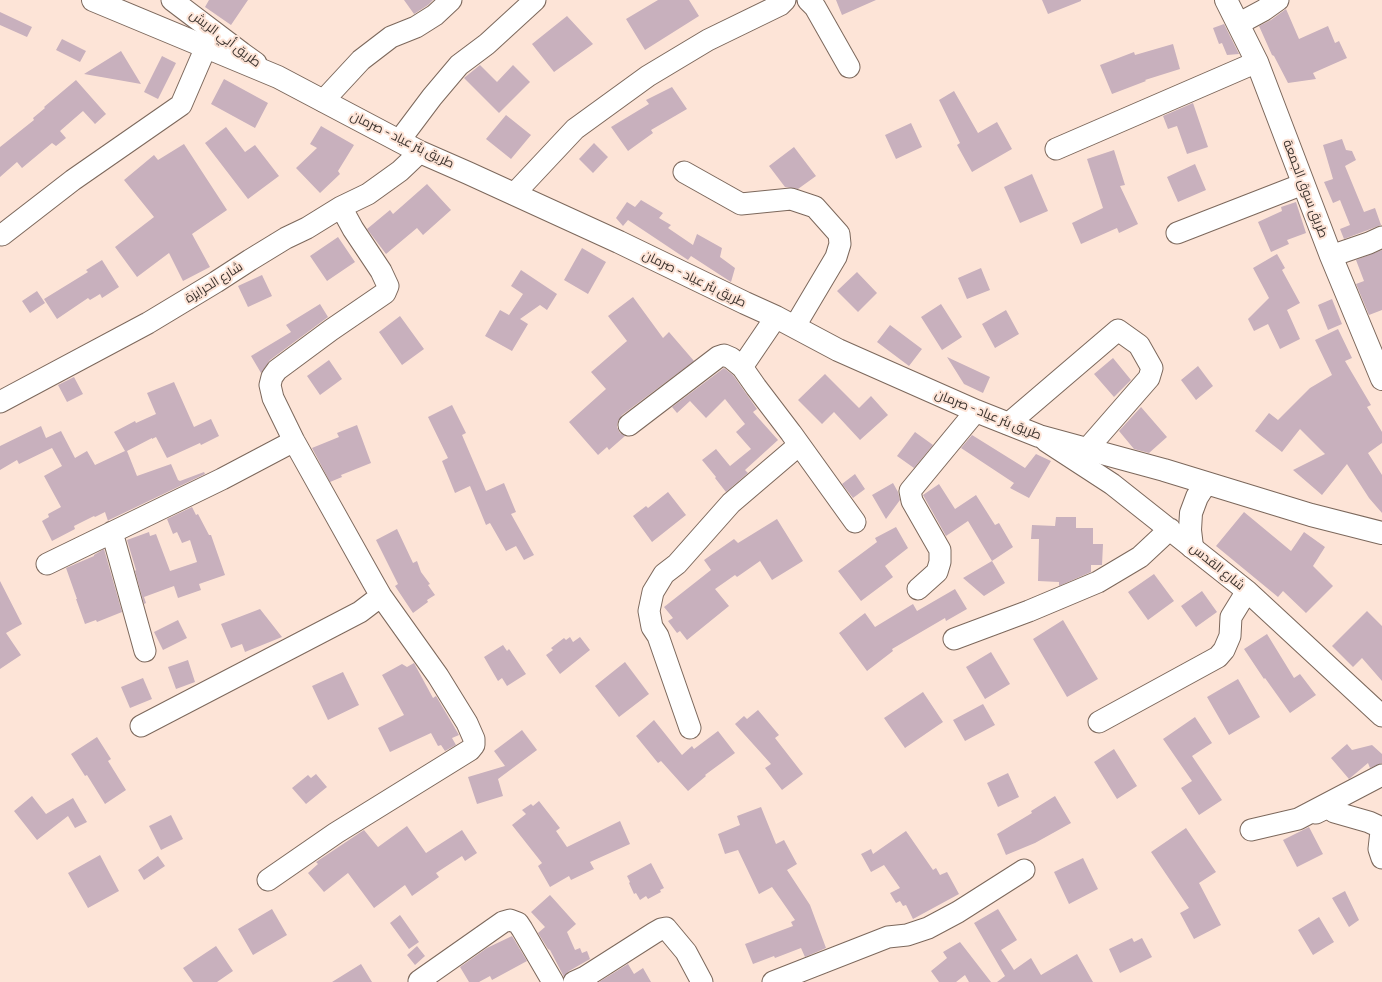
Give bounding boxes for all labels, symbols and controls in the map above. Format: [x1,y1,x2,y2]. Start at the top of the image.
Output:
street label: طريق أبي الريش [186,7,264,71]
street label: طريق بئر عياد - صرمان [348,108,456,172]
street label: طريق سوق الجمعة [1279,138,1331,240]
street label: طريق بئر عياد - صرمان [640,247,748,311]
street label: شارع الحرايزة [182,259,246,307]
street label: طريق بئر عياد - صرمان [933,387,1043,443]
street label: شارع القدس [1187,540,1247,594]

